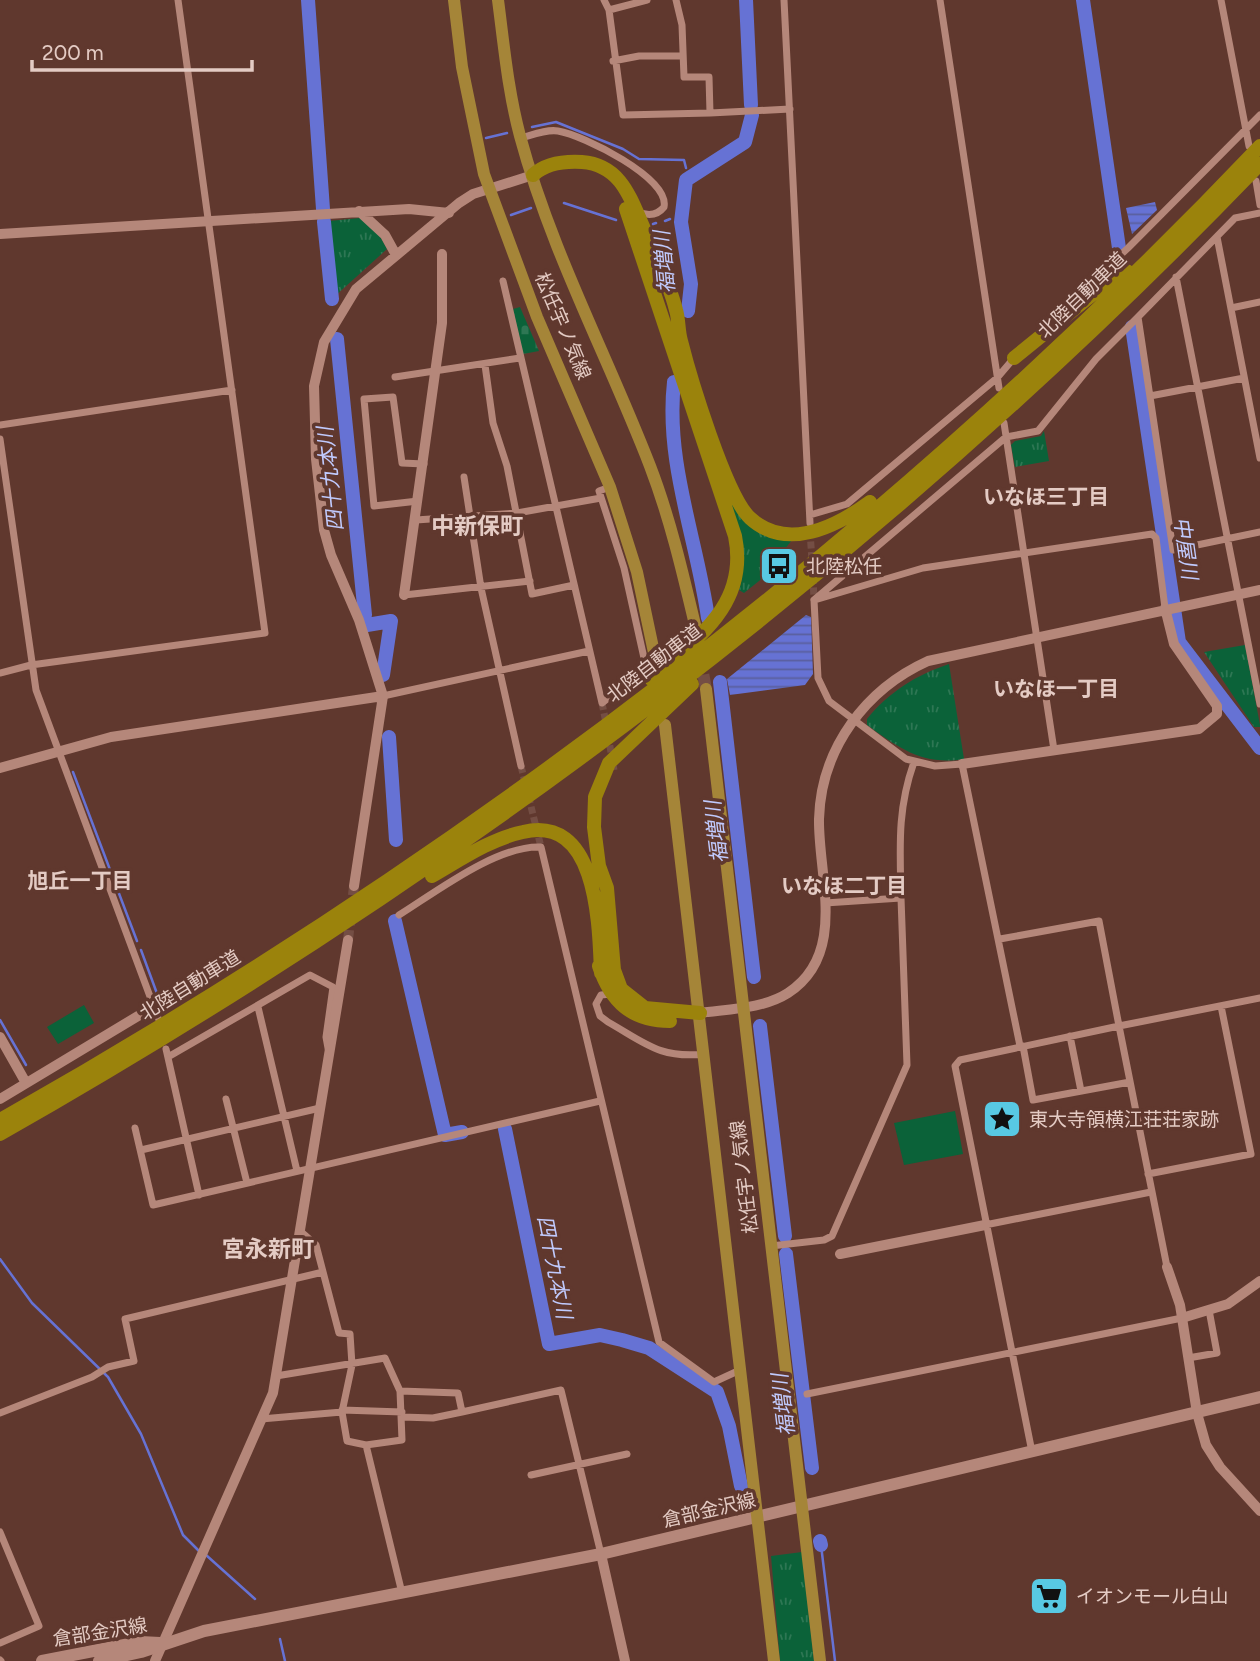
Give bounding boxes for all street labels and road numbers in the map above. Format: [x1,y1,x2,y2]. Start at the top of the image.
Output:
street label: 北陸自動車道 [1033,247,1131,343]
street label: 松任宇ノ気線 [530,269,596,383]
street label: 北陸自動車道 [602,619,706,707]
street label: 北陸自動車道 [136,945,244,1025]
street label: 松任宇ノ気線 [726,1119,762,1235]
street label: 倉部金沢線 [660,1488,758,1532]
street label: 倉部金沢線 [51,1613,149,1651]

